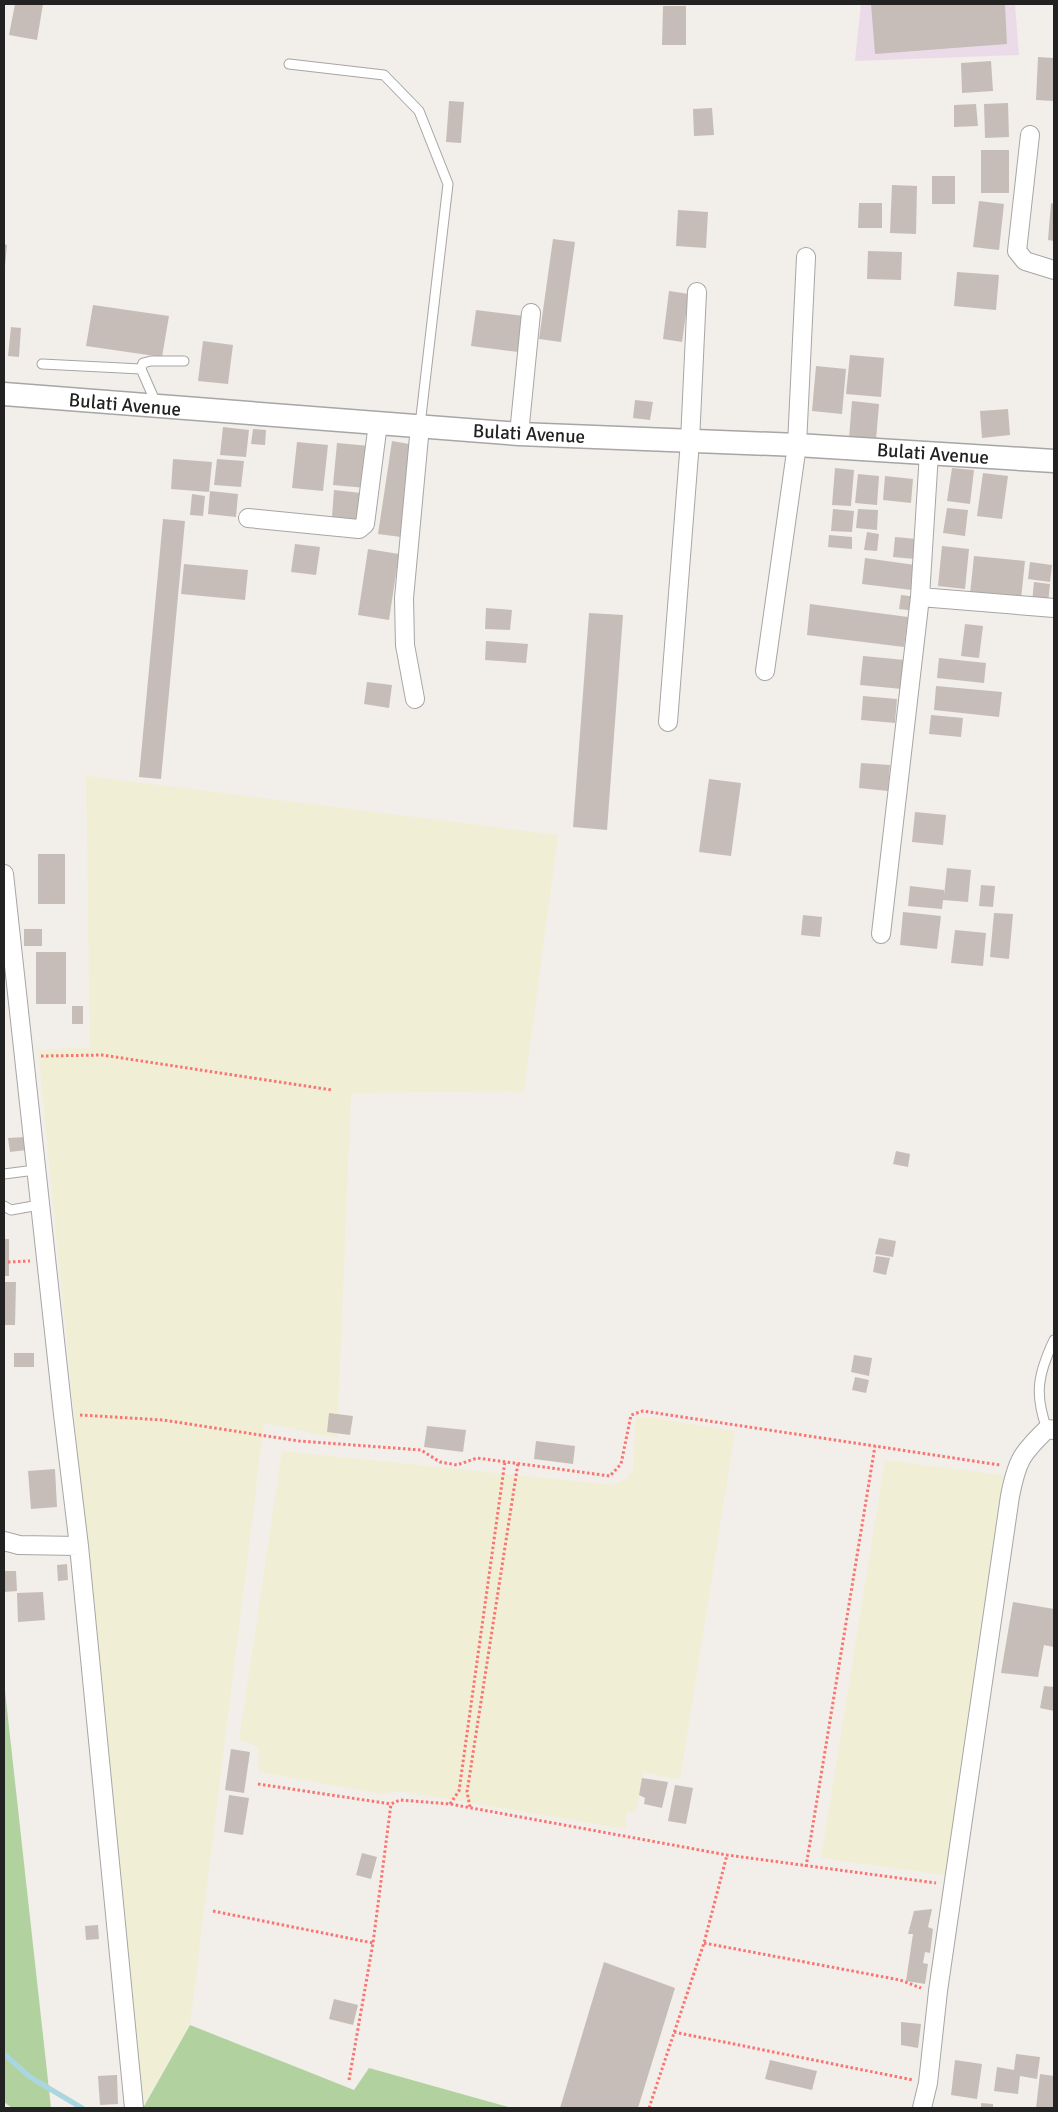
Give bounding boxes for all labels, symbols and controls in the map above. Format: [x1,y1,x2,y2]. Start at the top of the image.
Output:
street label: Bulati Avenue [68,388,182,422]
street label: Bulati Avenue [472,419,586,449]
street label: Bulati Avenue [876,438,990,470]

